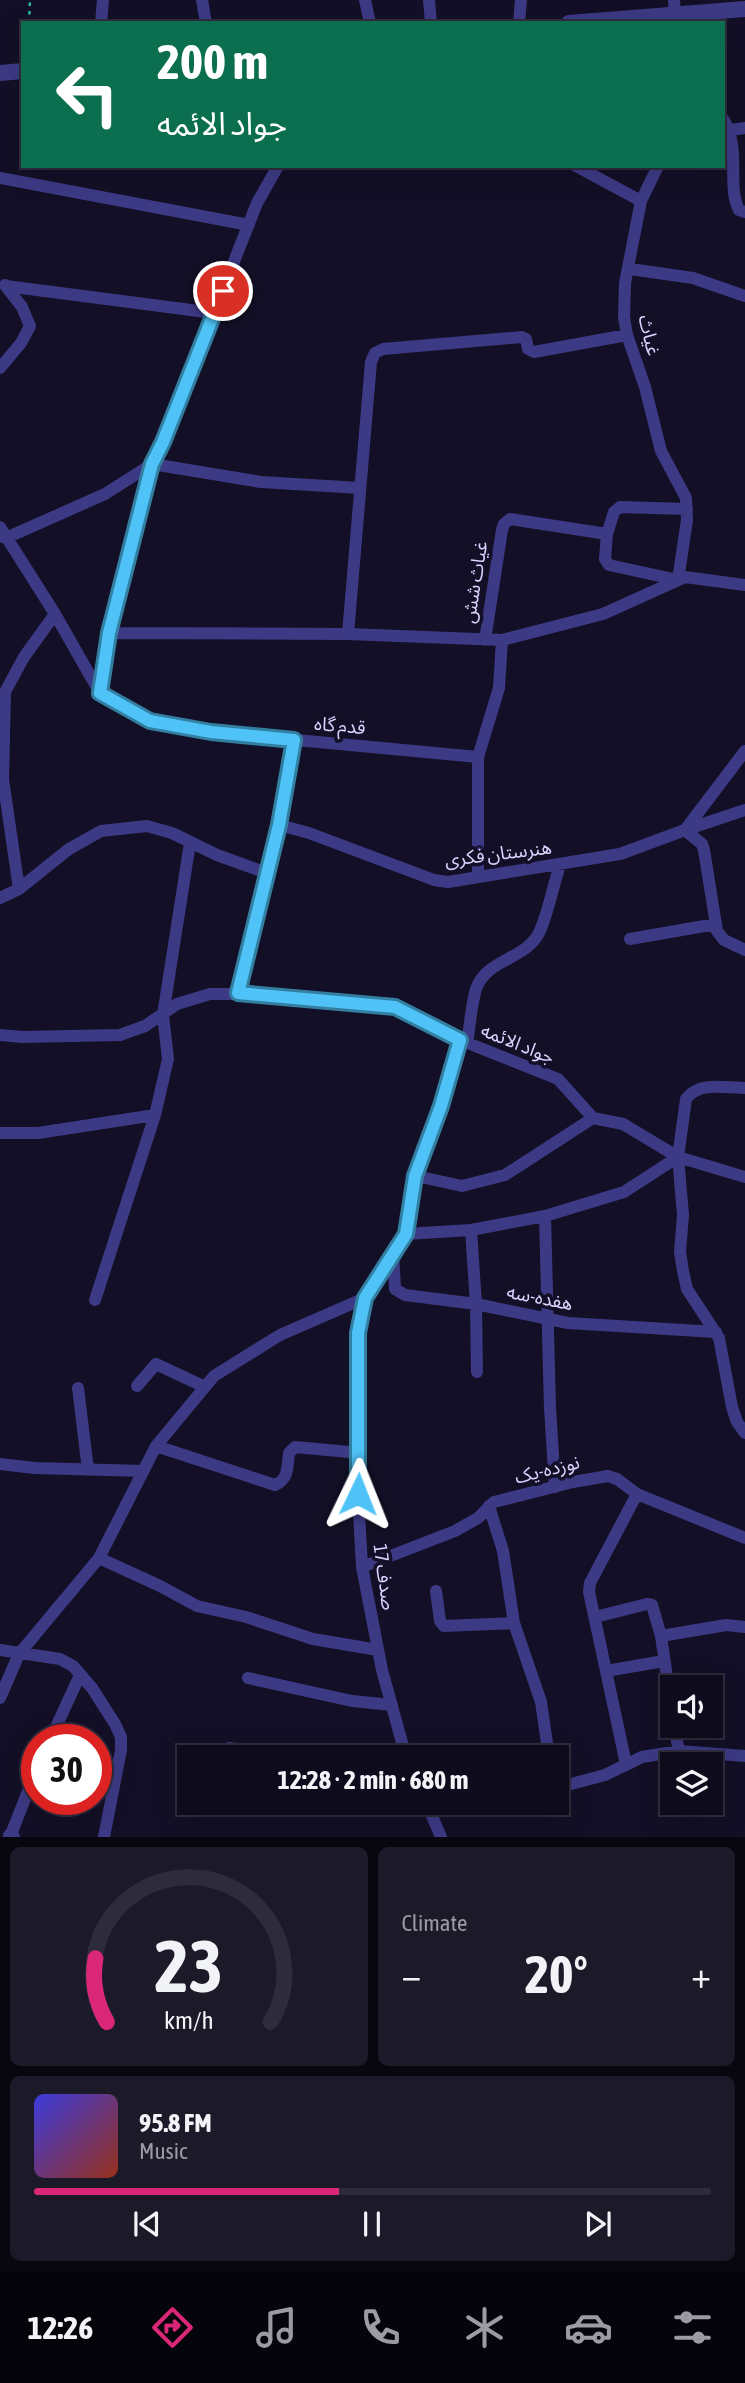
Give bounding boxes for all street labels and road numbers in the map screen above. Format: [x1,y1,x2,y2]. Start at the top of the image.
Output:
street label: غیاث [635,313,665,357]
street label: غیاث شش [457,539,492,625]
street label: قدم گاه [313,712,367,742]
street label: هنرستان فکری [443,836,553,871]
street label: جواد الائمه [478,1018,558,1069]
street label: هفده-سه [505,1280,575,1314]
street label: نوزده-یک [512,1450,582,1489]
street label: صدف 17 [369,1543,401,1611]

